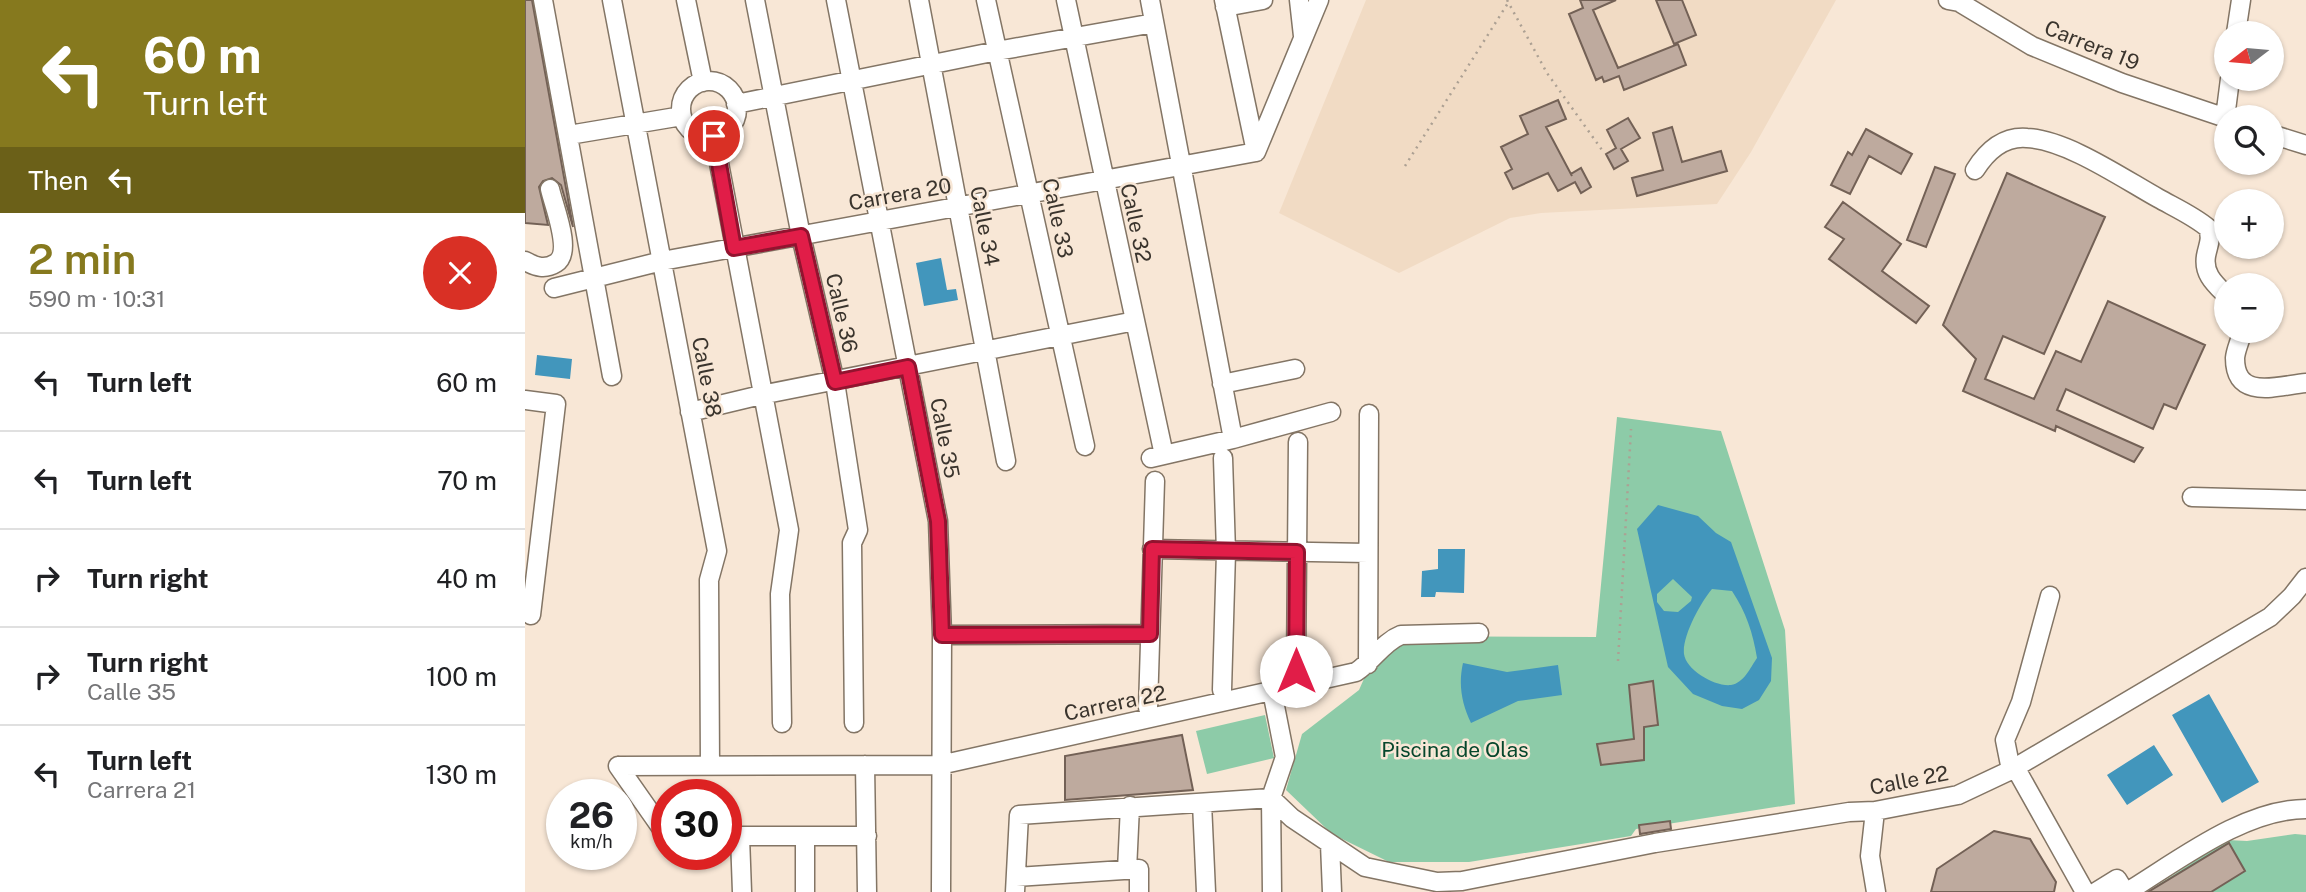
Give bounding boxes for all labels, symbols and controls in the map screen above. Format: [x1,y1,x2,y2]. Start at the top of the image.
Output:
street label: Carrera 19 [2041,15,2143,75]
north arrow [2214,21,2284,91]
map controls [2214,21,2284,343]
text: 60 m [143,26,262,84]
icon: left [28,28,119,119]
text: Turn left [143,85,268,122]
button: search [2214,105,2284,175]
pin [684,106,744,166]
icon: arrive [695,117,733,155]
icon: left [102,161,140,199]
text: Then [28,165,88,196]
street label: Carrera 20 [847,173,953,215]
street label: Calle 33 [1037,176,1079,260]
street label: Calle 32 [1115,181,1157,265]
street label: Calle 34 [965,184,1005,268]
button: + [2214,189,2284,259]
text: 2 min [28,234,136,283]
button: close [423,236,497,310]
street label: Calle 36 [821,271,863,355]
button: − [2214,273,2284,343]
text: 590 m · 10:31 [28,285,165,312]
street label: Calle 38 [687,335,727,419]
icon: left [28,363,66,401]
text: Turn left [87,367,192,398]
text: 60 m [436,367,497,398]
street label: Calle 35 [925,396,965,480]
icon: left [28,461,66,499]
text: Turn left [87,465,192,496]
text: 70 m [437,465,497,496]
icon: right [28,559,66,597]
text: Turn right [87,563,209,594]
text: 40 m [436,563,497,594]
position arrow [1259,634,1333,708]
text: Turn right [87,647,209,678]
icon: right [28,657,66,695]
text: 100 m [426,661,497,692]
text: Calle 35 [87,678,176,705]
street label: Carrera 22 [1062,680,1168,726]
park label: Piscina de Olas [1381,737,1529,762]
text: Turn left [87,745,192,776]
icon: left [28,755,66,793]
text: 130 m [425,759,497,790]
street label: Calle 22 [1867,760,1951,800]
text: Carrera 21 [87,776,196,803]
speed limit sign: 30 [651,779,742,870]
text: 26 [569,795,614,836]
text: km/h [570,831,613,852]

